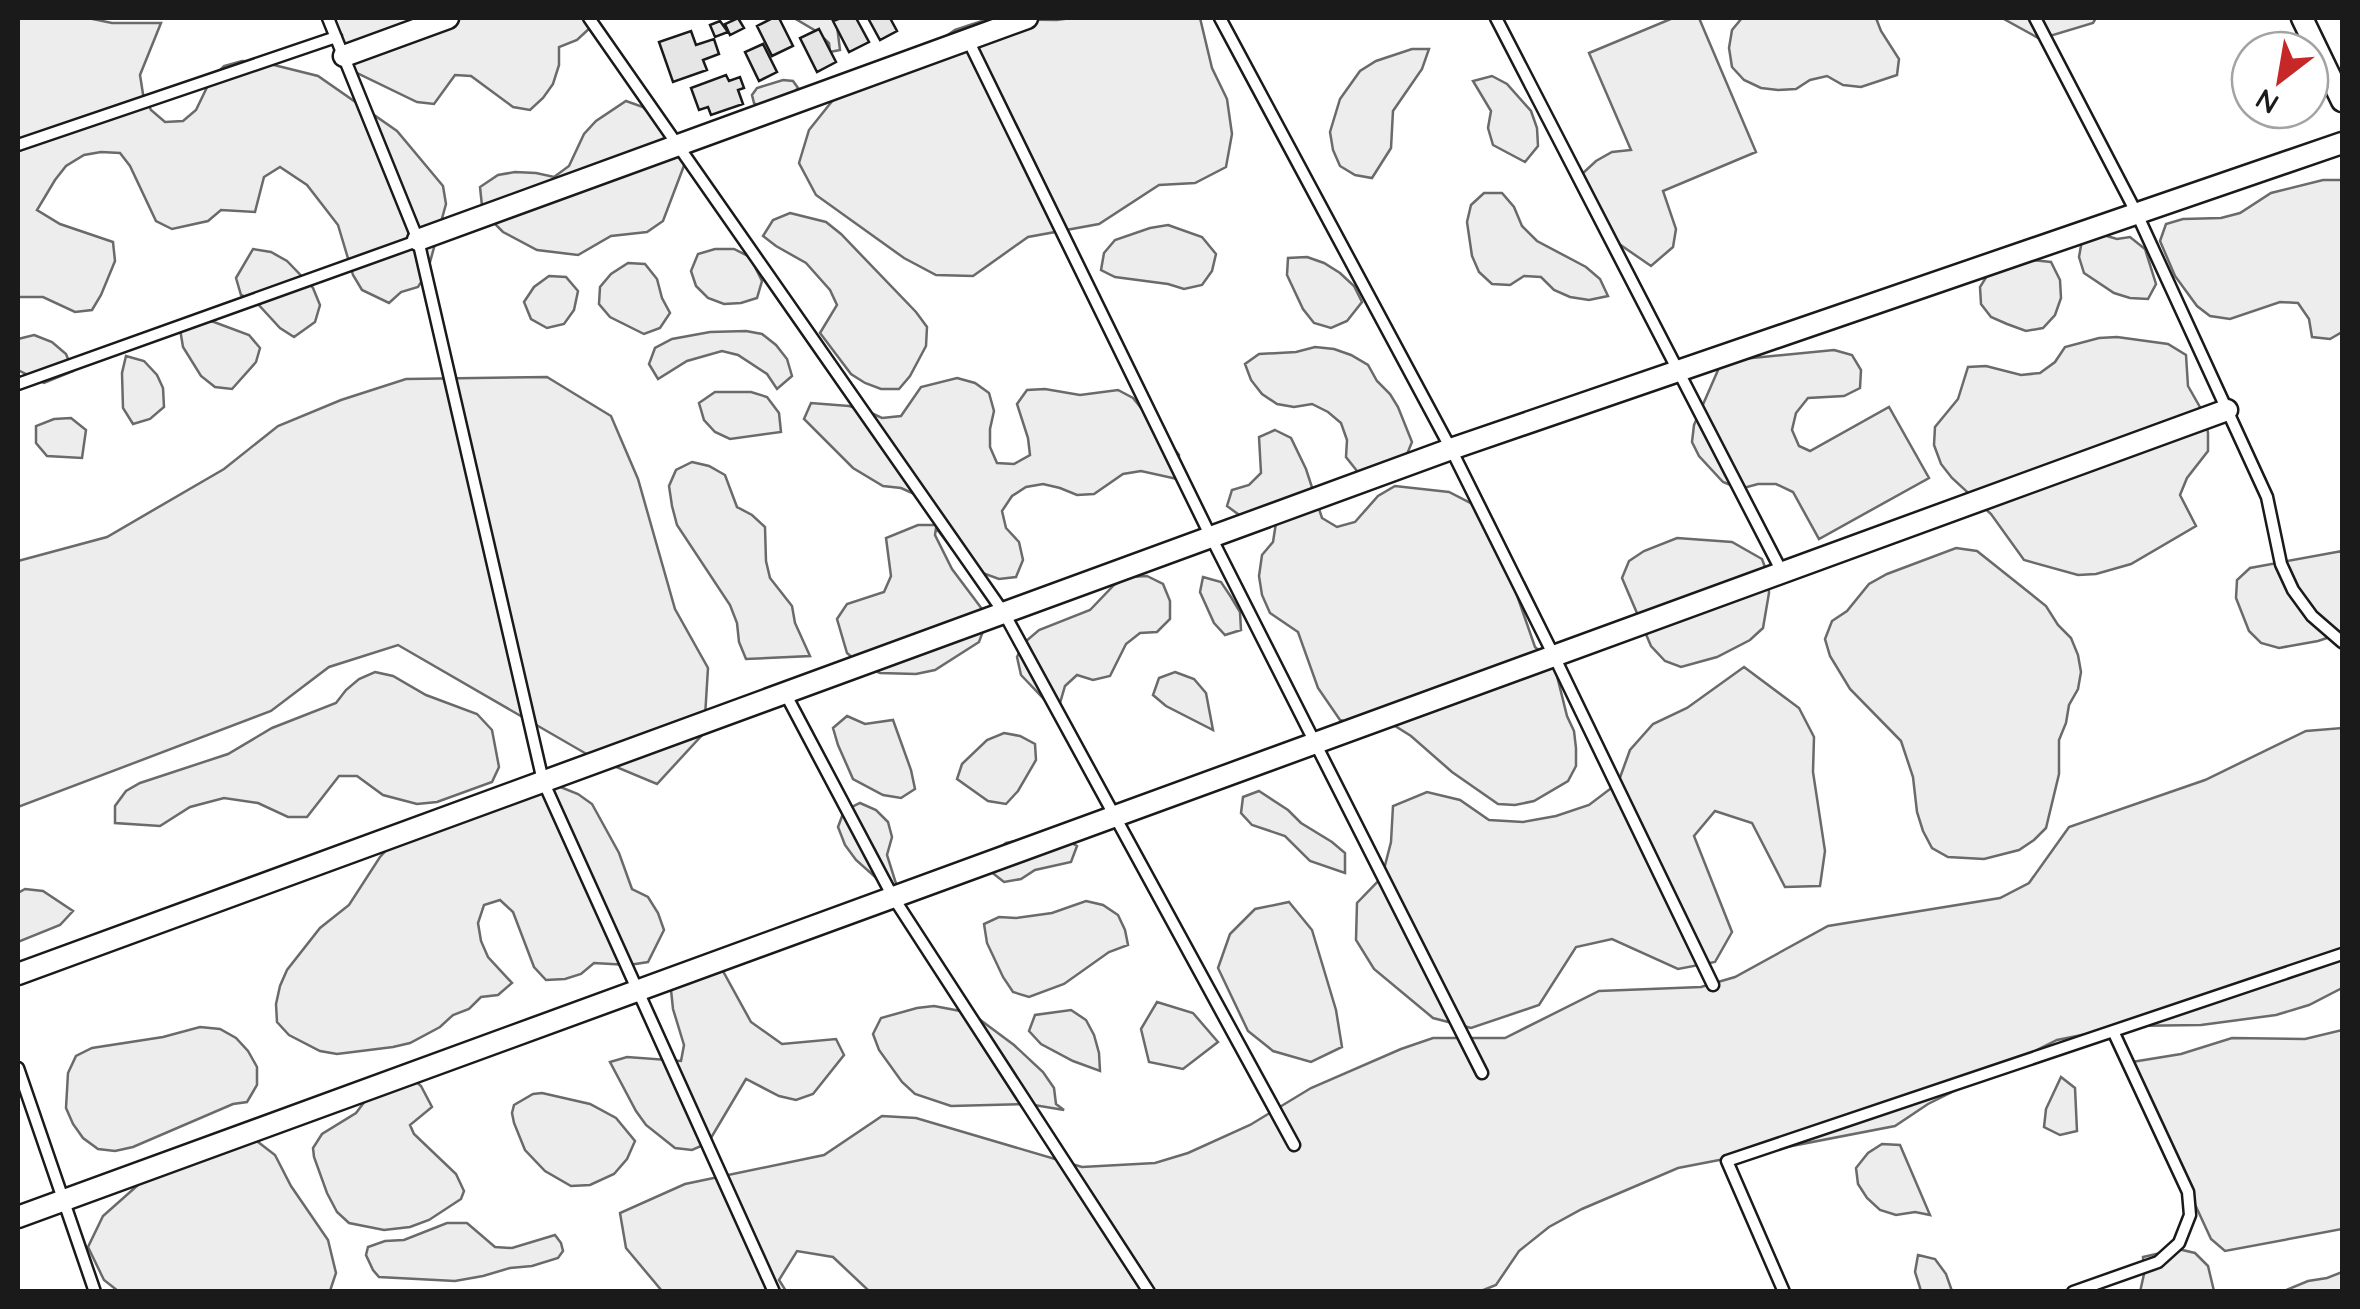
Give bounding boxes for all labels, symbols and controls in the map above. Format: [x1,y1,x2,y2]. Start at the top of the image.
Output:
north arrow [2230,30,2330,130]
text: N [2249,82,2285,122]

